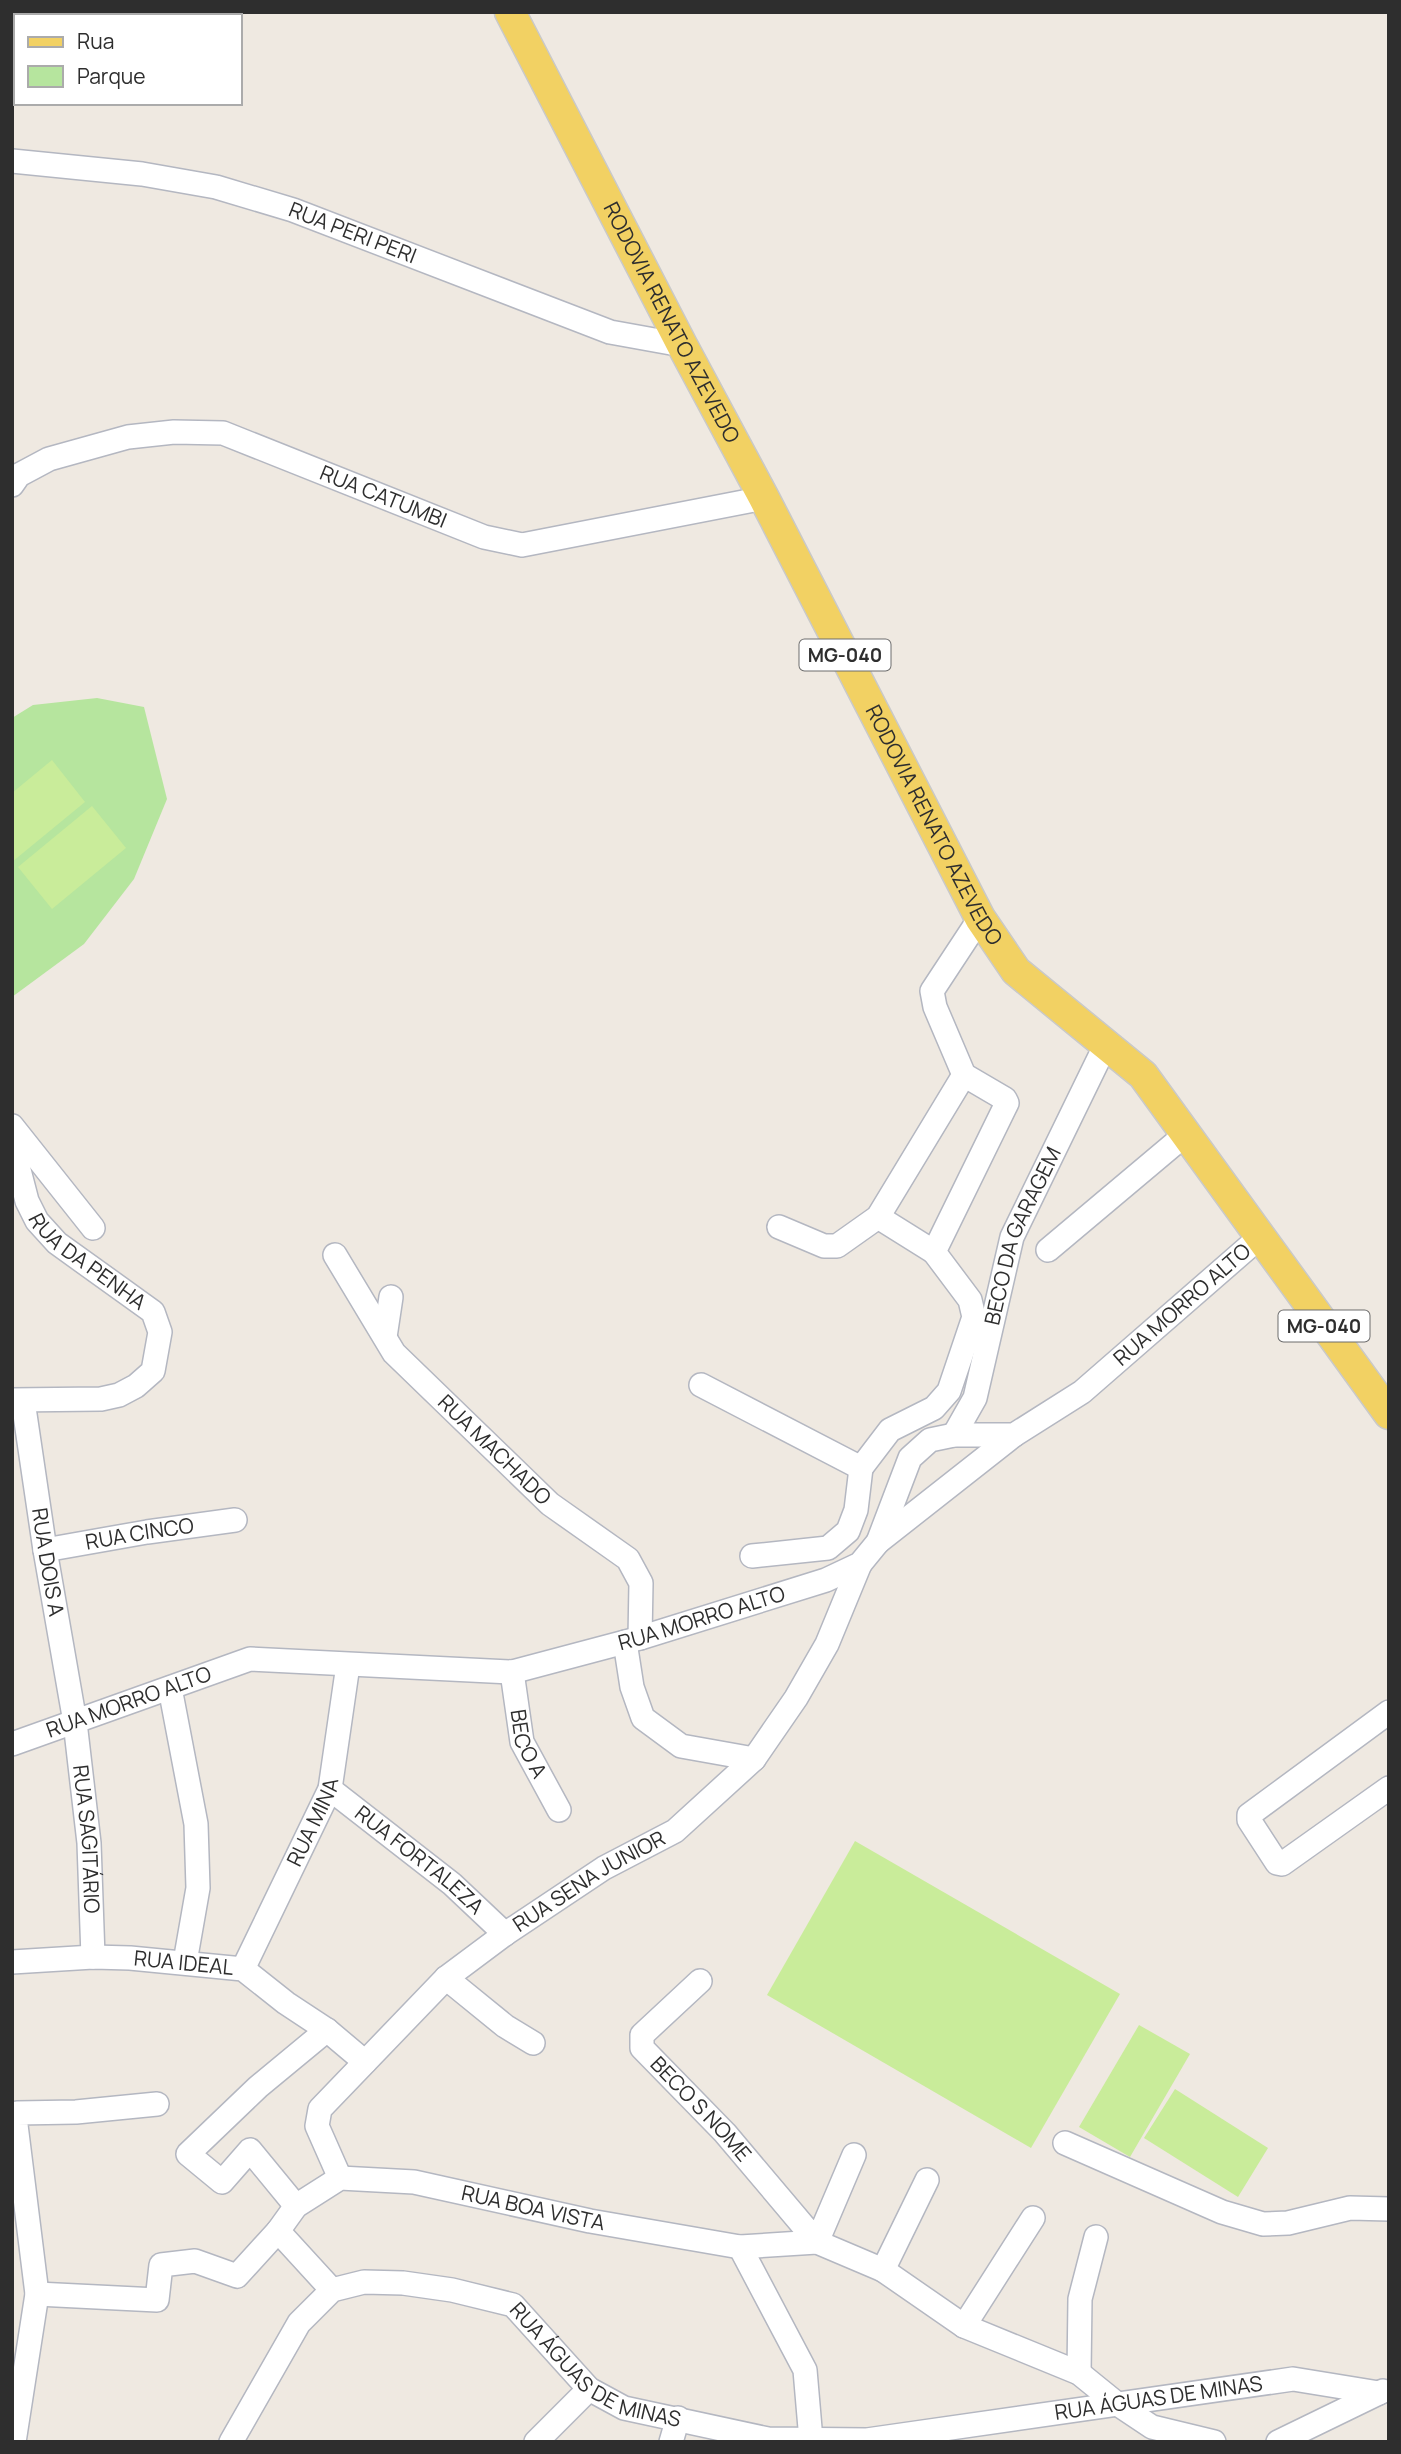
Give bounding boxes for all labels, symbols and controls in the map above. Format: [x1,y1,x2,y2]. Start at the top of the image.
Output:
legend [14,14,242,105]
text: Rua [77,27,114,55]
text: Parque [77,62,146,90]
street label: RUA PERI PERI [285,195,421,269]
street label: RODOVIA RENATO AZEVEDO [598,197,747,447]
street label: RUA CATUMBI [316,458,451,534]
road number: MG-040 [800,640,890,670]
street label: RODOVIA RENATO AZEVEDO [860,700,1009,950]
street label: BECO DA GARAGEM [977,1142,1067,1328]
street label: RUA DA PENHA [22,1208,152,1316]
street label: RUA MORRO ALTO [1107,1236,1256,1371]
road number: MG-040 [1278,1310,1370,1342]
street label: RUA MACHADO [432,1388,558,1511]
street label: RUA DOIS A [26,1506,71,1618]
street label: RUA CINCO [83,1511,195,1556]
street label: RUA MORRO ALTO [615,1579,788,1656]
street label: RUA MORRO ALTO [42,1659,215,1744]
street label: BECO A [504,1707,554,1783]
street label: RUA SAGITÁRIO [67,1763,106,1914]
street label: RUA MINA [280,1776,344,1871]
street label: RUA FORTALEZA [350,1799,490,1920]
street label: RUA SENA JUNIOR [507,1824,670,1938]
street label: RUA IDEAL [133,1943,235,1981]
street label: BECO S NOME [645,2050,758,2167]
street label: RUA BOA VISTA [459,2178,607,2236]
street label: RUA ÁGUAS DE MINAS [504,2296,684,2433]
street label: RUA ÁGUAS DE MINAS [1053,2369,1264,2426]

